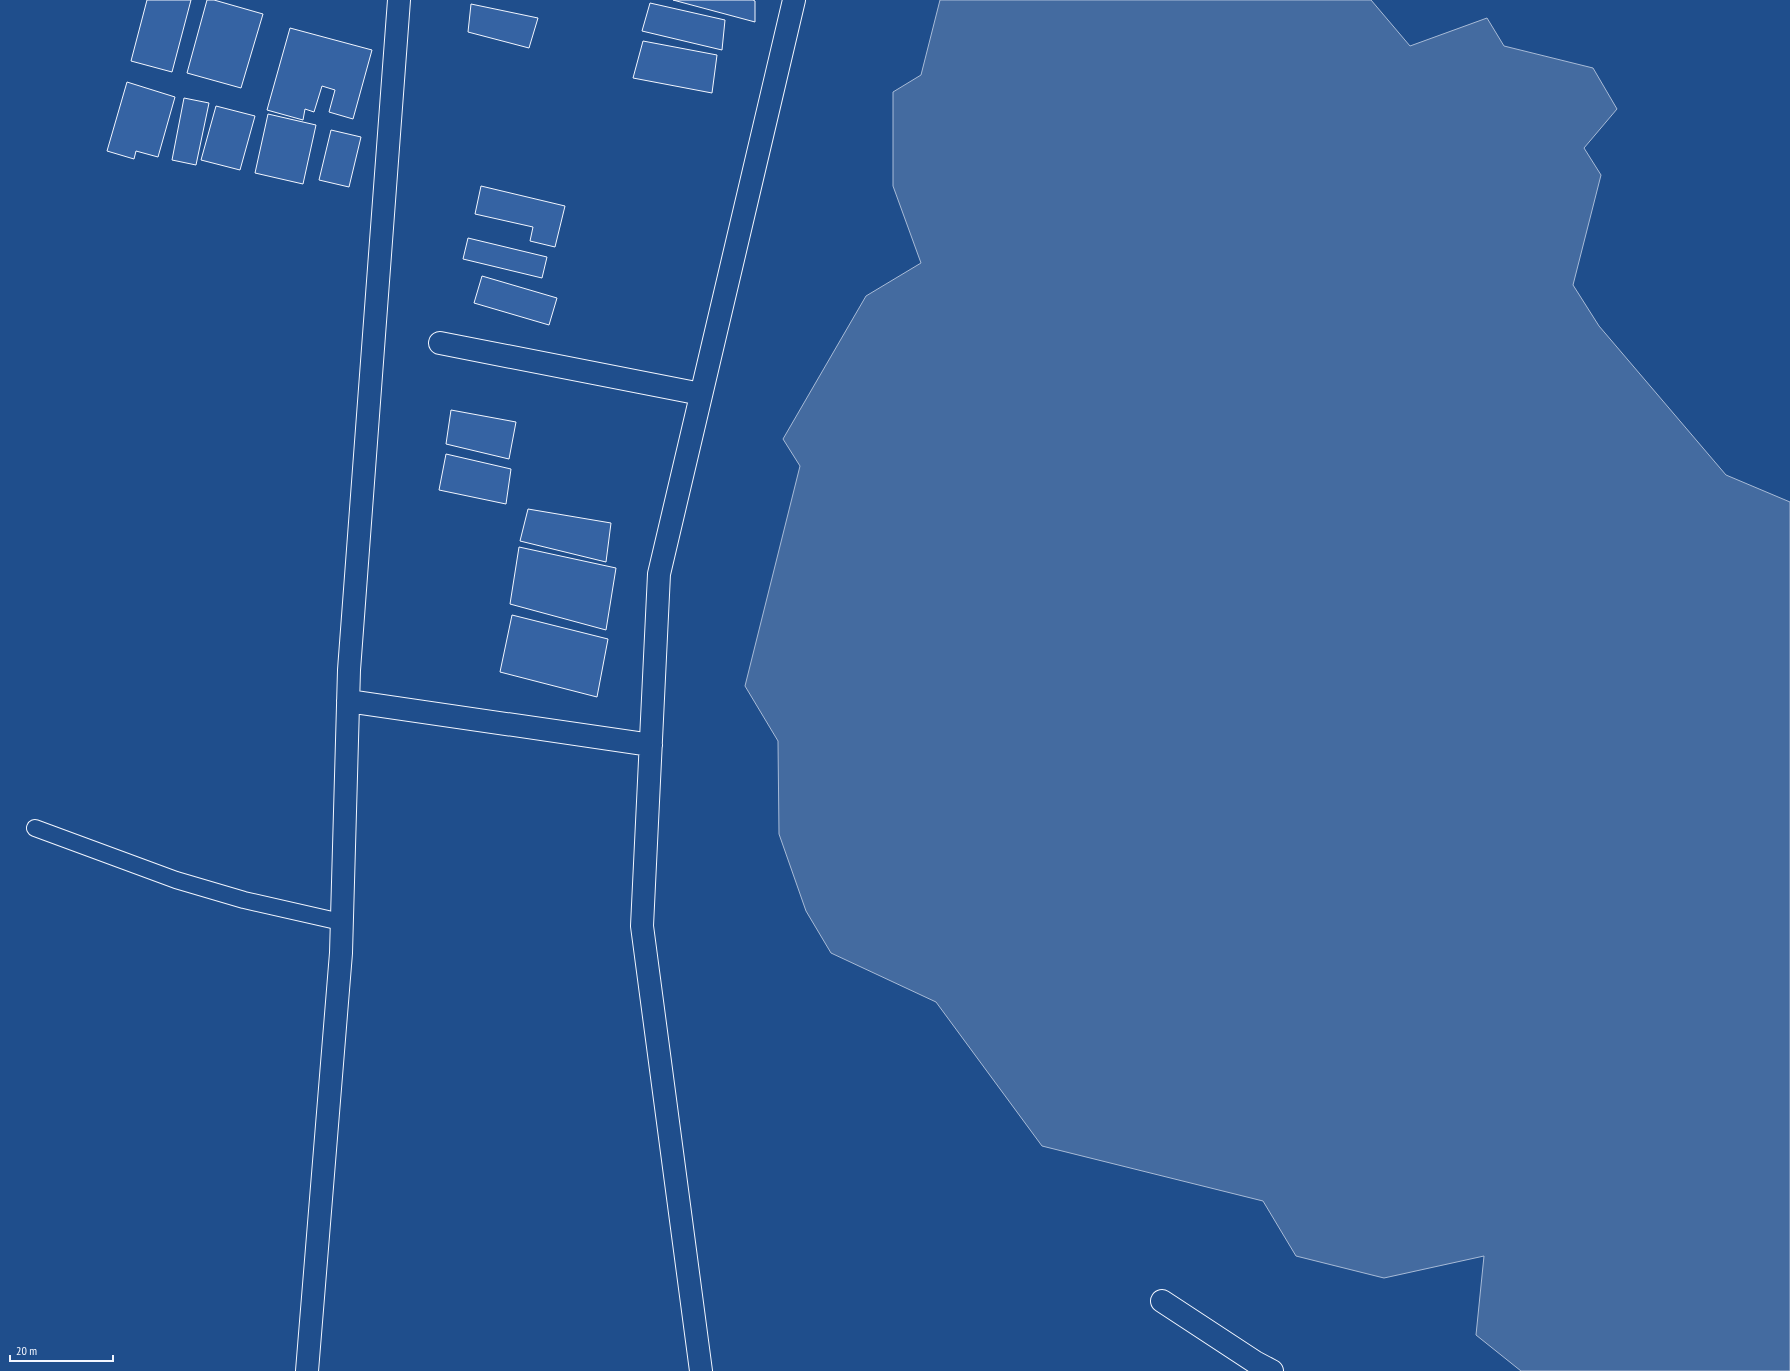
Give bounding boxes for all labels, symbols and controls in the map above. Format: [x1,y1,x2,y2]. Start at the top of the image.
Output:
scale bar [10,1337,113,1363]
text: 20 m [16,1343,37,1358]

